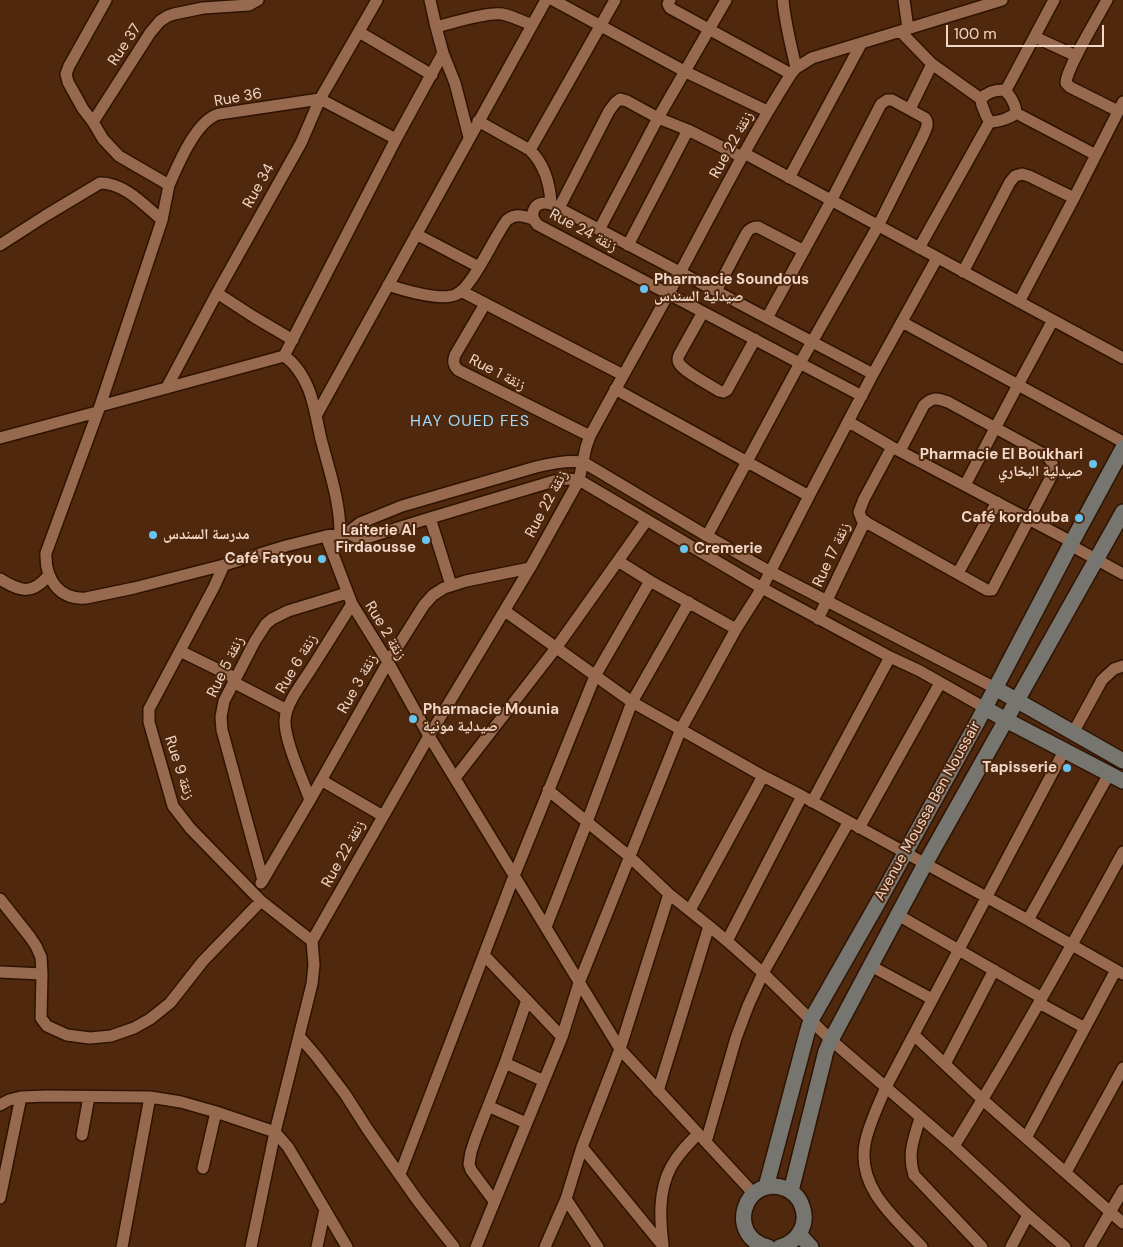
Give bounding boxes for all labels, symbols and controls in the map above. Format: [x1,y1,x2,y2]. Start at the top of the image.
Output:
scale bar [948,15,1106,47]
street label: Rue 37 [104,21,146,69]
text: 100 m [954,24,997,44]
street label: Rue 36 [213,85,263,111]
street label: Rue 22 زنقة [706,108,758,182]
street label: Rue 34 [239,161,279,211]
street label: Rue 24 زنقة [546,206,620,256]
place label: Pharmacie Soundous صيدلية السندس [654,271,809,306]
marker: Pharmacie Soundous صيدلية السندس [638,283,650,295]
street label: Rue 1 زنقة [466,351,528,395]
district label: HAY OUED FES [409,412,531,432]
place label: Pharmacie El Boukhari صيدلية البخاري [920,446,1083,481]
marker: Pharmacie El Boukhari صيدلية البخاري [1087,458,1099,470]
street label: Rue 22 زنقة [522,467,572,541]
place label: Café kordouba [961,509,1069,527]
marker: Café kordouba [1073,512,1085,524]
street label: Rue 17 زنقة [809,520,855,590]
place label: Laiterie Al Firdaousse [336,522,416,557]
place label: مدرسة السندس [163,526,250,544]
marker: مدرسة السندس [147,529,159,541]
marker: Laiterie Al Firdaousse [420,534,432,546]
place label: Cremerie [694,540,763,558]
marker: Cremerie [678,543,690,555]
place label: Café Fatyou [225,550,312,568]
marker: Café Fatyou [316,553,328,565]
street label: Rue 2 زنقة [361,598,409,664]
street label: Rue 6 زنقة [272,631,322,697]
street label: Rue 5 زنقة [204,634,248,700]
street label: Rue 3 زنقة [334,651,382,717]
place label: Pharmacie Mounia صيدلية مونية [423,701,559,736]
marker: Pharmacie Mounia صيدلية مونية [407,713,419,725]
street label: Avenue Moussa Ben Noussair [871,718,985,904]
street label: Rue 9 زنقة [160,734,198,802]
place label: Tapisserie [982,759,1057,777]
marker: Tapisserie [1061,762,1073,774]
street label: Rue 22 زنقة [318,817,370,891]

